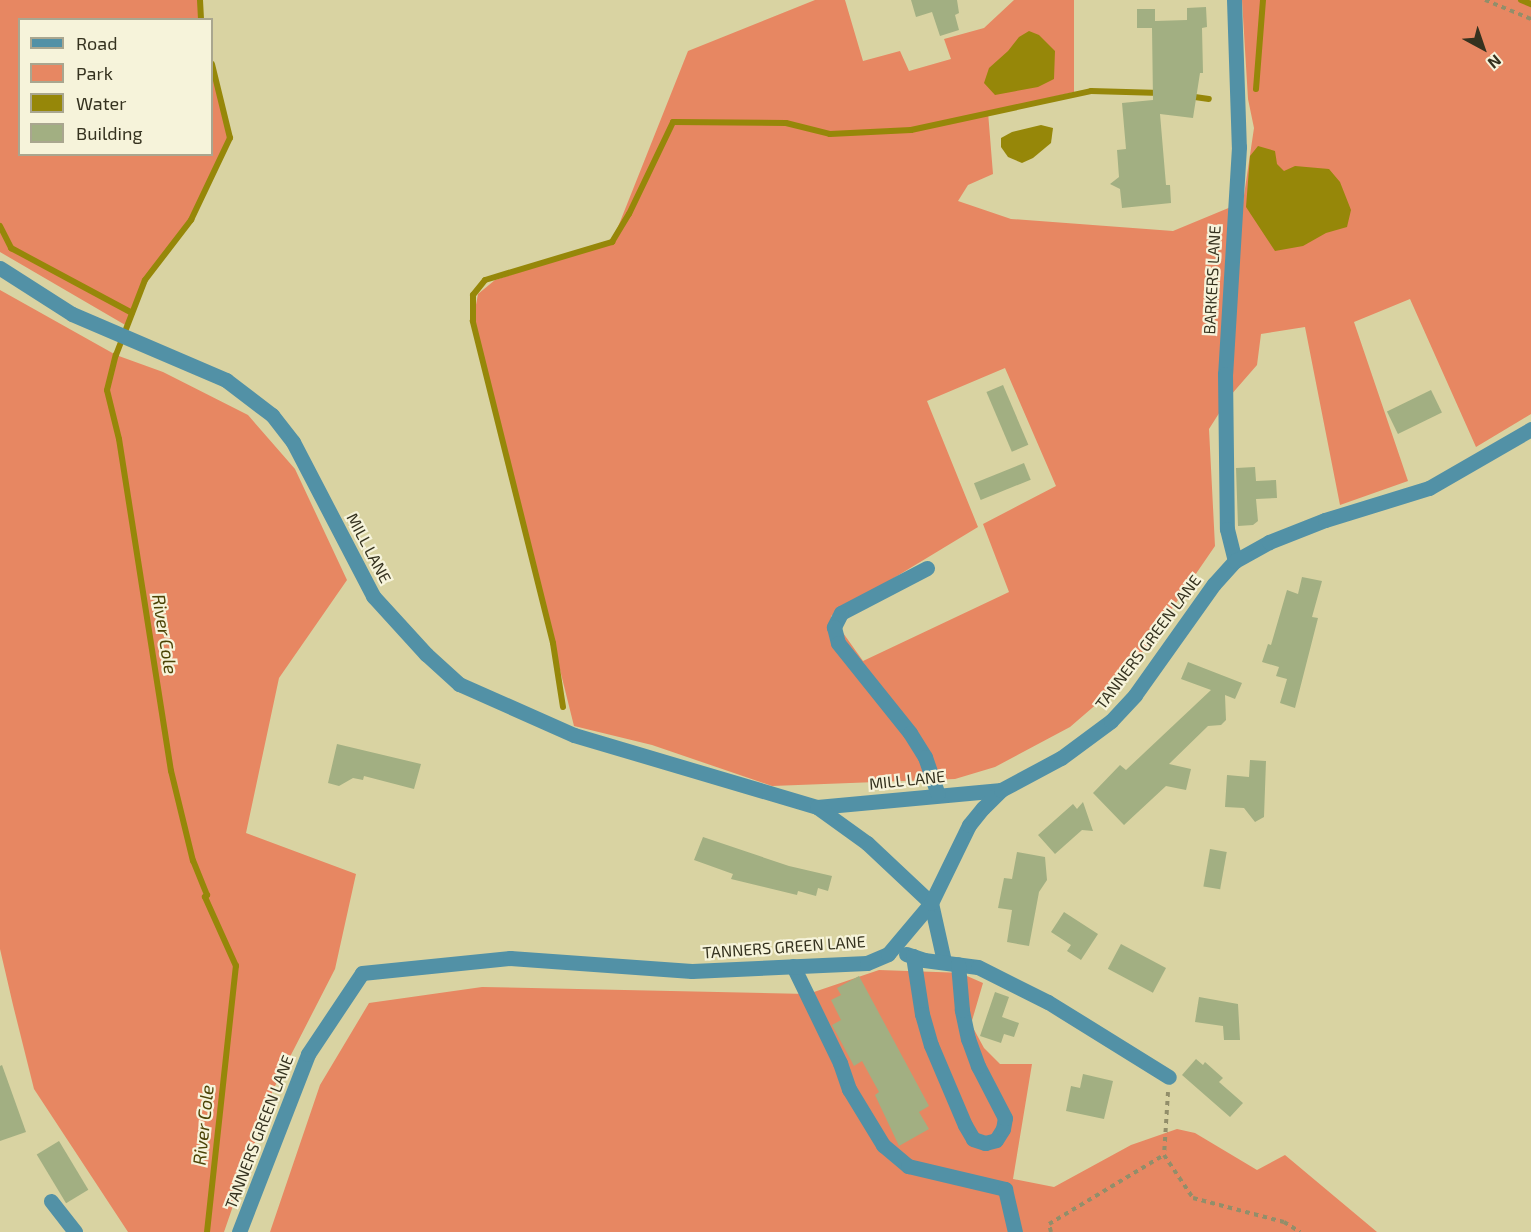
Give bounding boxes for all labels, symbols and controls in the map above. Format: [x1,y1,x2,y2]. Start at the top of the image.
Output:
legend [18,18,213,156]
north arrow [1453,18,1513,78]
text: Road [76,32,117,54]
text: N [1484,51,1505,73]
text: Park [76,62,113,84]
text: Water [76,92,126,114]
text: Building [76,122,143,144]
street label: BARKERS LANE [1200,225,1224,335]
street label: MILL LANE [343,510,395,586]
street label: TANNERS GREEN LANE [1091,571,1205,713]
water label: River Cole [148,592,182,676]
street label: MILL LANE [868,766,946,794]
street label: TANNERS GREEN LANE [702,932,866,962]
street label: TANNERS GREEN LANE [221,1052,297,1212]
water label: River Cole [188,1084,218,1166]

